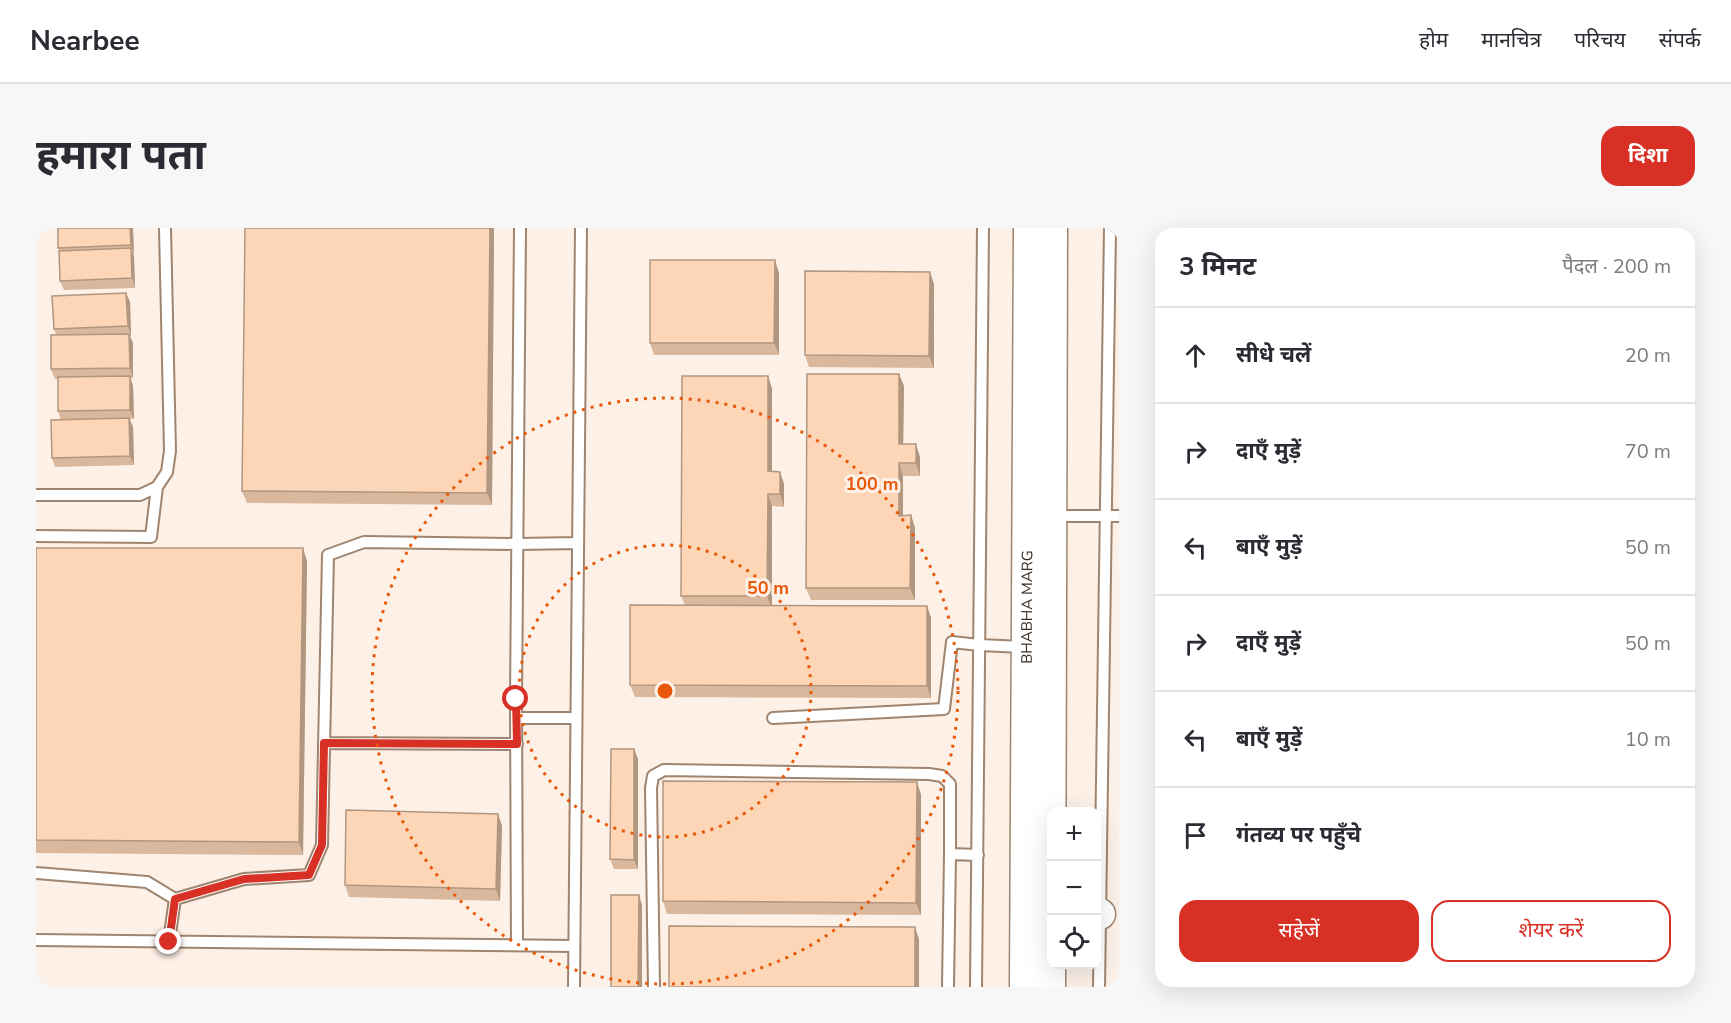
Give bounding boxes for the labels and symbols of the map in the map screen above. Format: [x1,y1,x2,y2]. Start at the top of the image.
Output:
text: 100 m [845,472,899,496]
street label: BHABHA MARG [1017,550,1037,664]
text: 50 m [747,576,789,600]
centre of rings [655,681,675,701]
route start [502,685,528,711]
route end [155,928,181,954]

